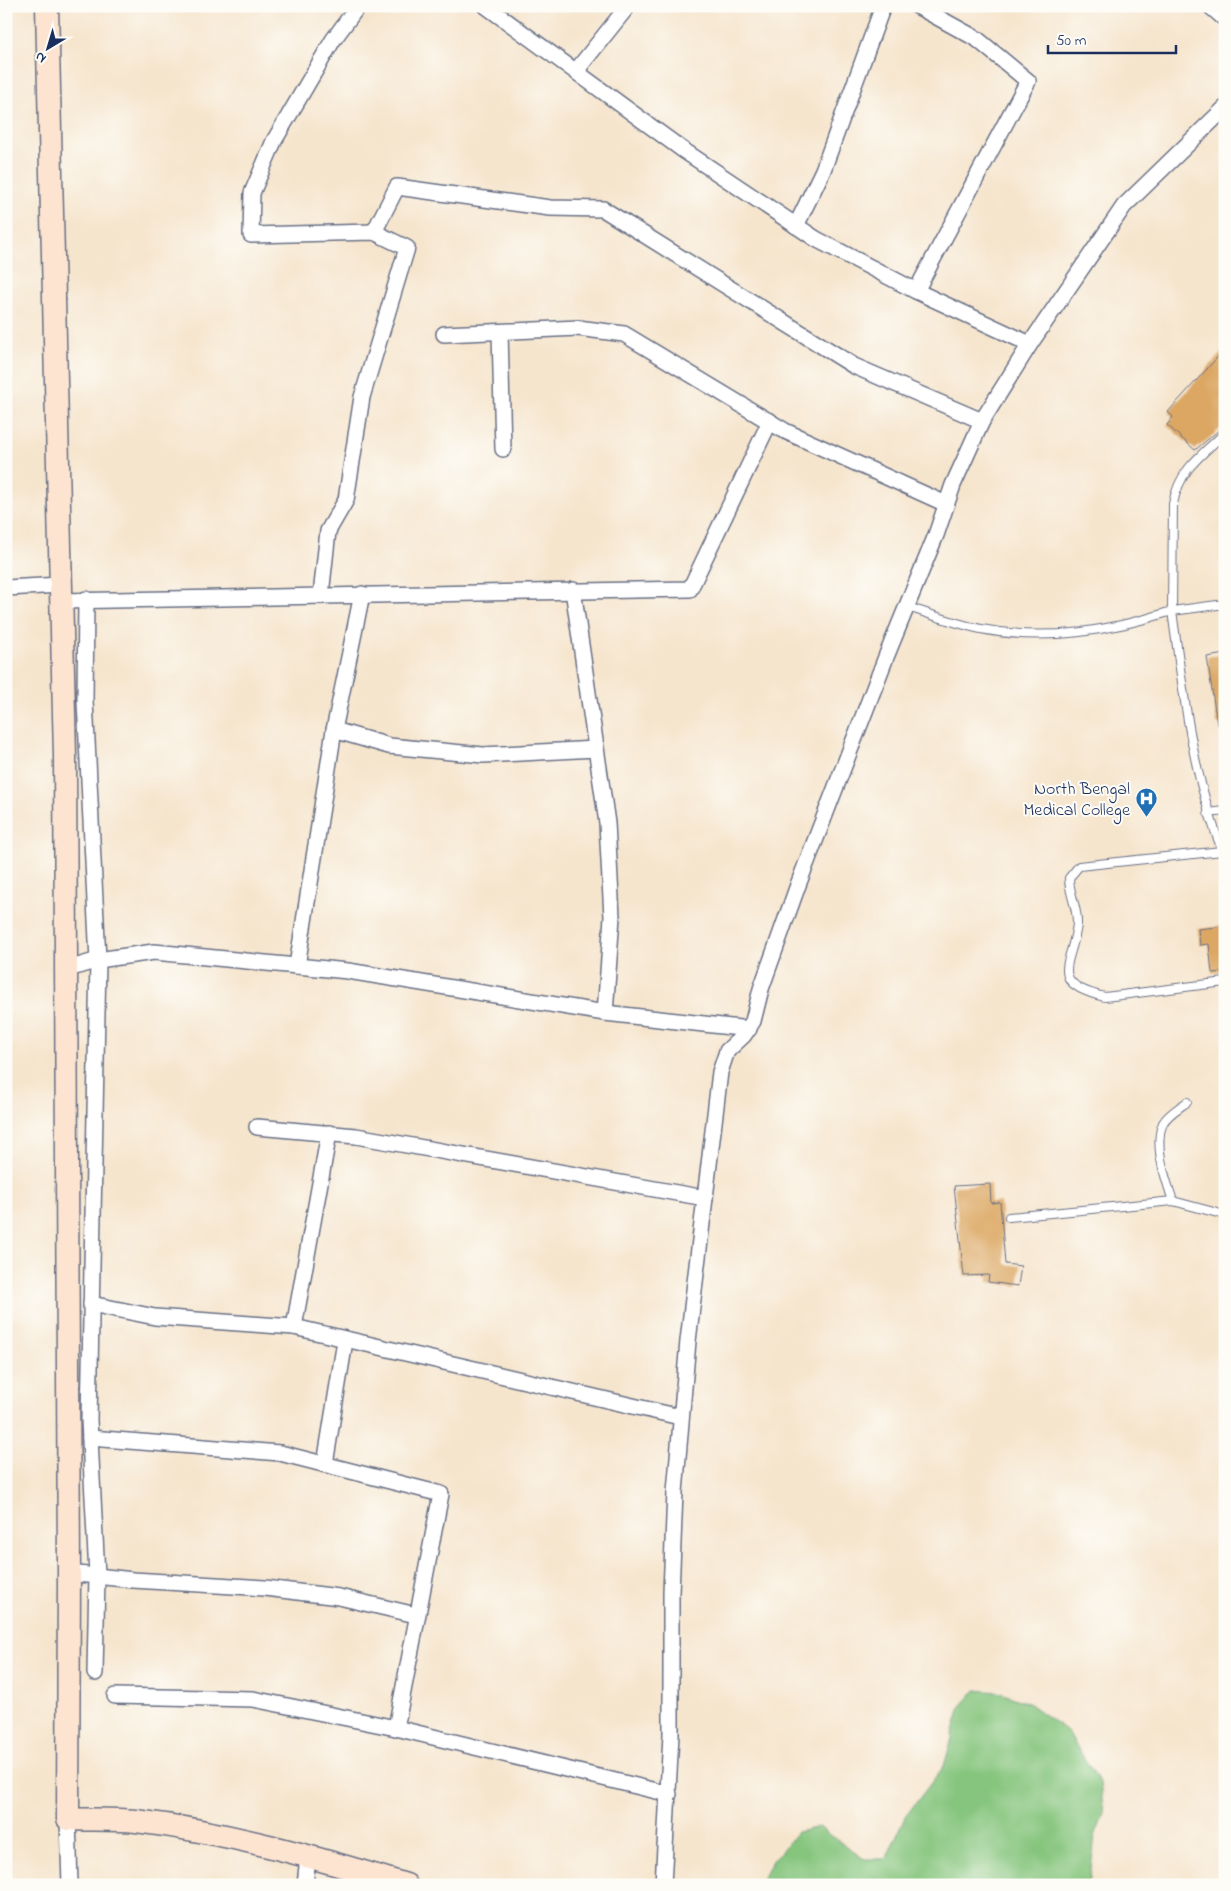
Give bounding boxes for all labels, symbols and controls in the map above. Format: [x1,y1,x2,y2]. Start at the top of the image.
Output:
north arrow [22,22,72,72]
scale bar [1048,22,1176,54]
text: 50 m [1056,30,1087,52]
text: N [31,46,51,68]
place label: North Bengal Medical College [1023,777,1131,825]
hospital icon: North Bengal Medical College [1134,786,1158,817]

